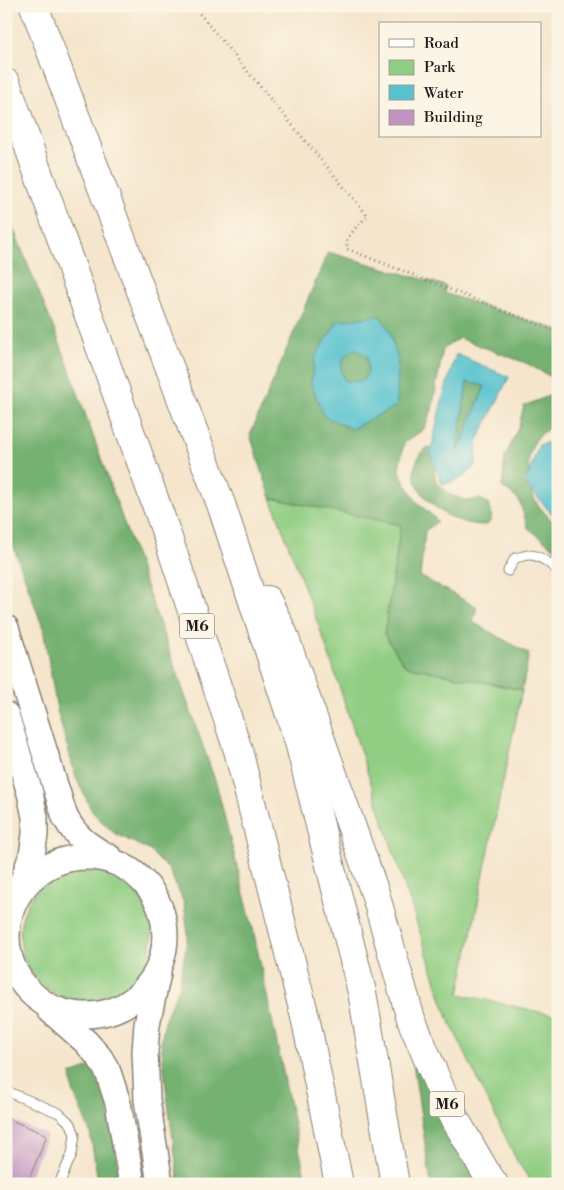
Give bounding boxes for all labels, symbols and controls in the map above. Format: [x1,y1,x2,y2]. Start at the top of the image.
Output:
legend [379,22,542,138]
text: Road [424,34,459,53]
text: Park [424,58,456,77]
text: Water [423,84,464,103]
text: Building [423,108,483,127]
road number: M6 [180,614,214,638]
road number: M6 [430,1092,464,1116]

